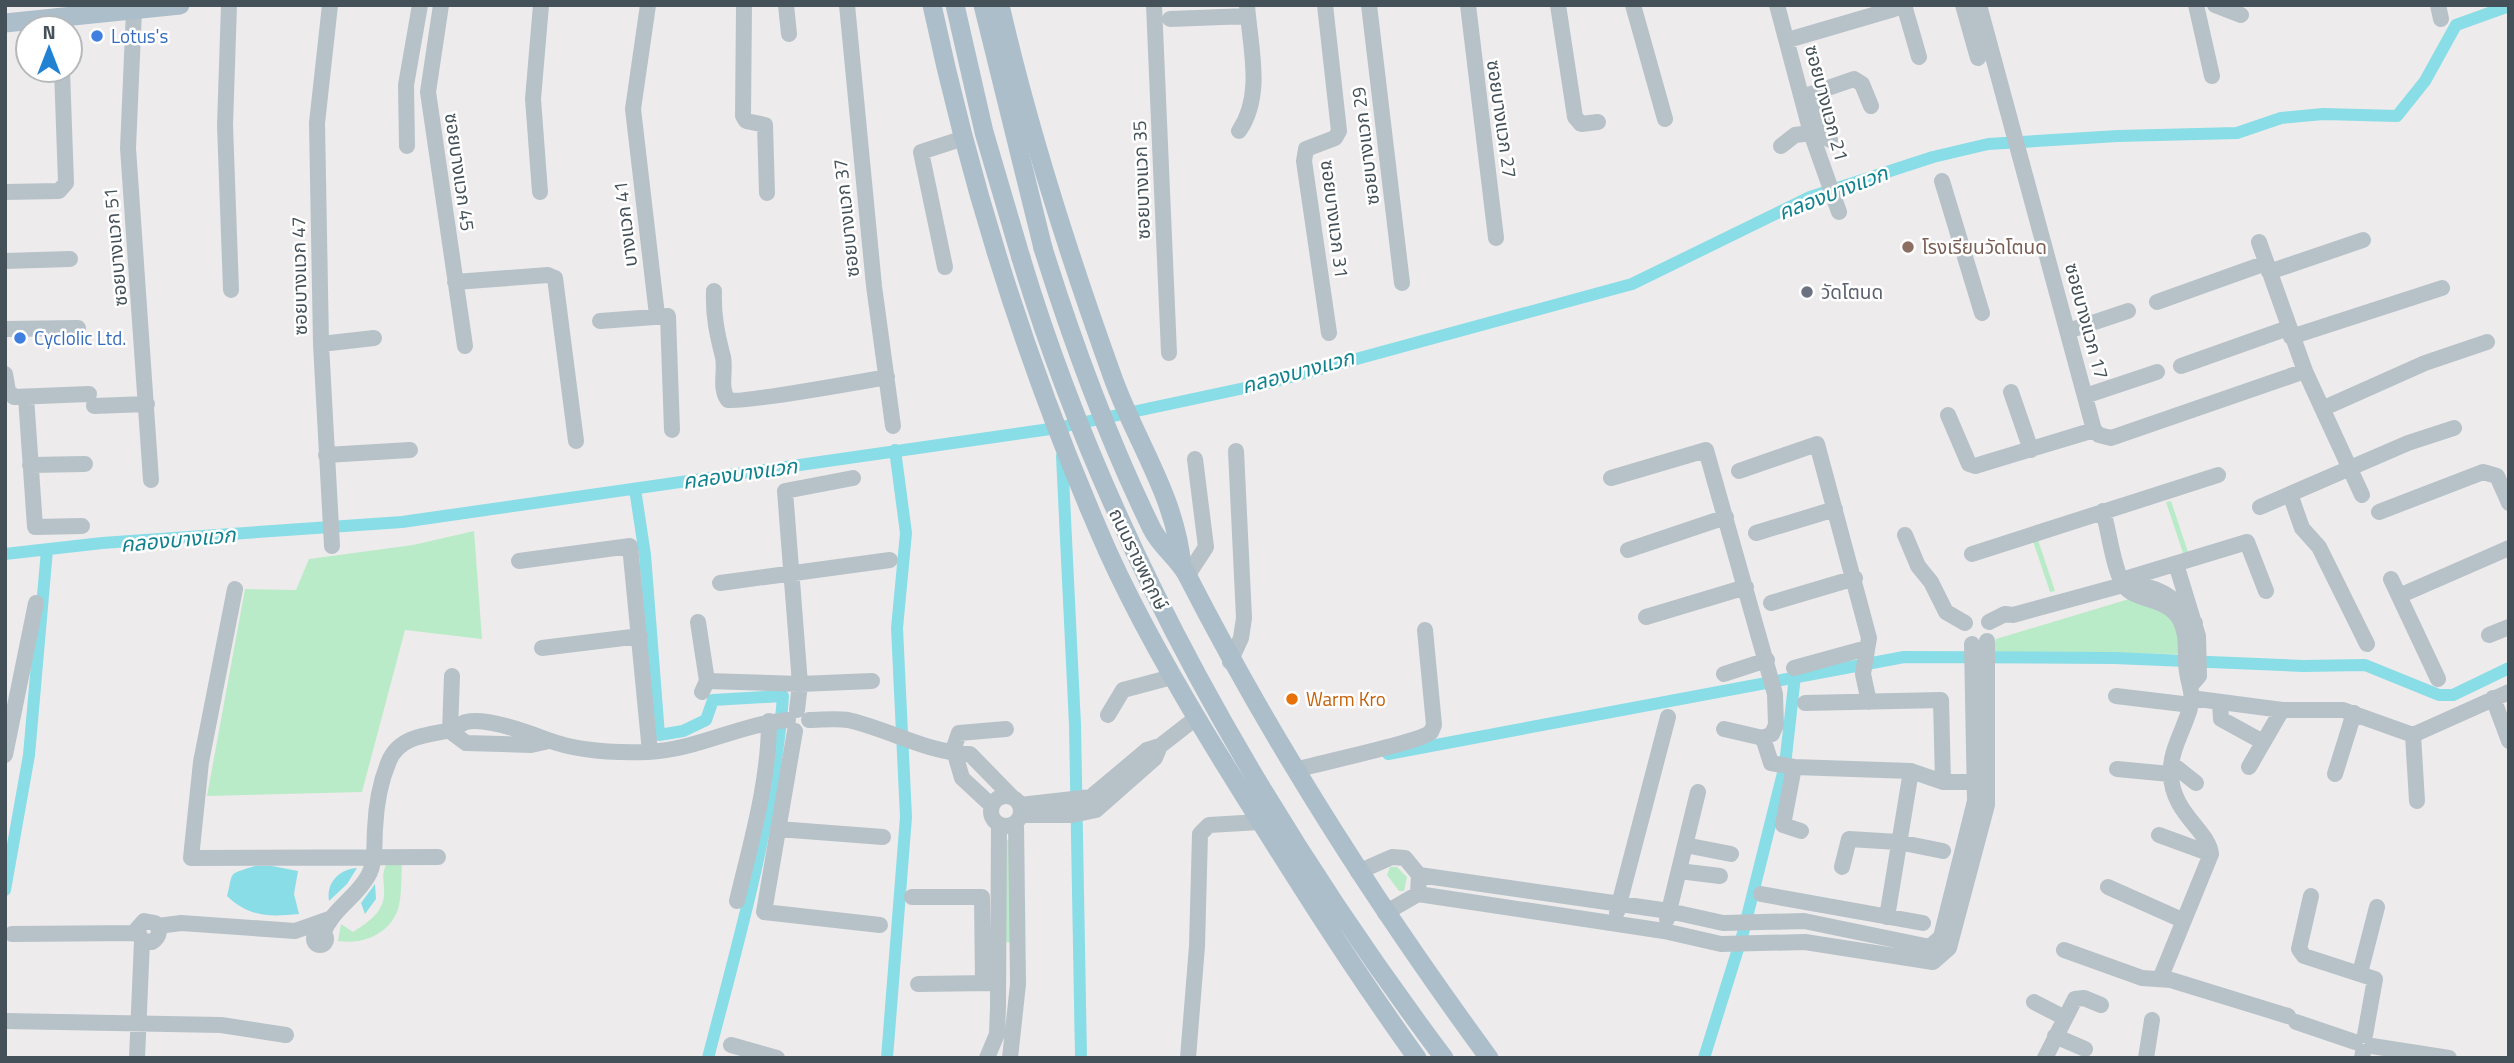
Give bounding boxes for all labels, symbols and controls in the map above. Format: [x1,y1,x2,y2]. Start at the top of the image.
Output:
north arrow [14,14,84,84]
text: N [42,17,56,46]
place label: Lotus's [111,21,168,50]
marker: Lotus's [89,28,105,44]
street label: ซอยบางแวก 21 [1798,42,1857,164]
street label: ซอยบางแวก 27 [1480,58,1525,180]
street label: ซอยบางแวก 29 [1343,85,1386,207]
street label: ซอยบางแวก 45 [438,111,483,233]
street label: ซอยบางแวก 35 [1124,120,1157,240]
water label: คลองบางแวก [1773,156,1894,228]
street label: ซอยบางแวก 37 [825,157,866,279]
street label: ซอยบางแวก 31 [1314,158,1357,280]
street label: บางแวก 41 [605,180,644,269]
street label: ซอยบางแวก 51 [95,187,134,308]
street label: ซอยบางแวก 47 [283,216,314,336]
place label: โรงเรียนวัดโตนด [1922,232,2047,261]
marker: โรงเรียนวัดโตนด [1900,239,1916,255]
street label: ซอยบางแวก 17 [2058,260,2117,382]
place label: วัดโตนด [1821,277,1883,306]
marker: วัดโตนด [1799,284,1815,300]
place label: Cyclolic Ltd. [34,323,126,352]
marker: Cyclolic Ltd. [12,330,28,346]
water label: คลองบางแวก [1238,340,1359,401]
water label: คลองบางแวก [681,449,801,497]
street label: ถนนราชพฤกษ์ [1102,503,1177,615]
water label: คลองบางแวก [119,518,238,560]
place label: Warm Kro [1306,684,1386,713]
marker: Warm Kro [1284,691,1300,707]

